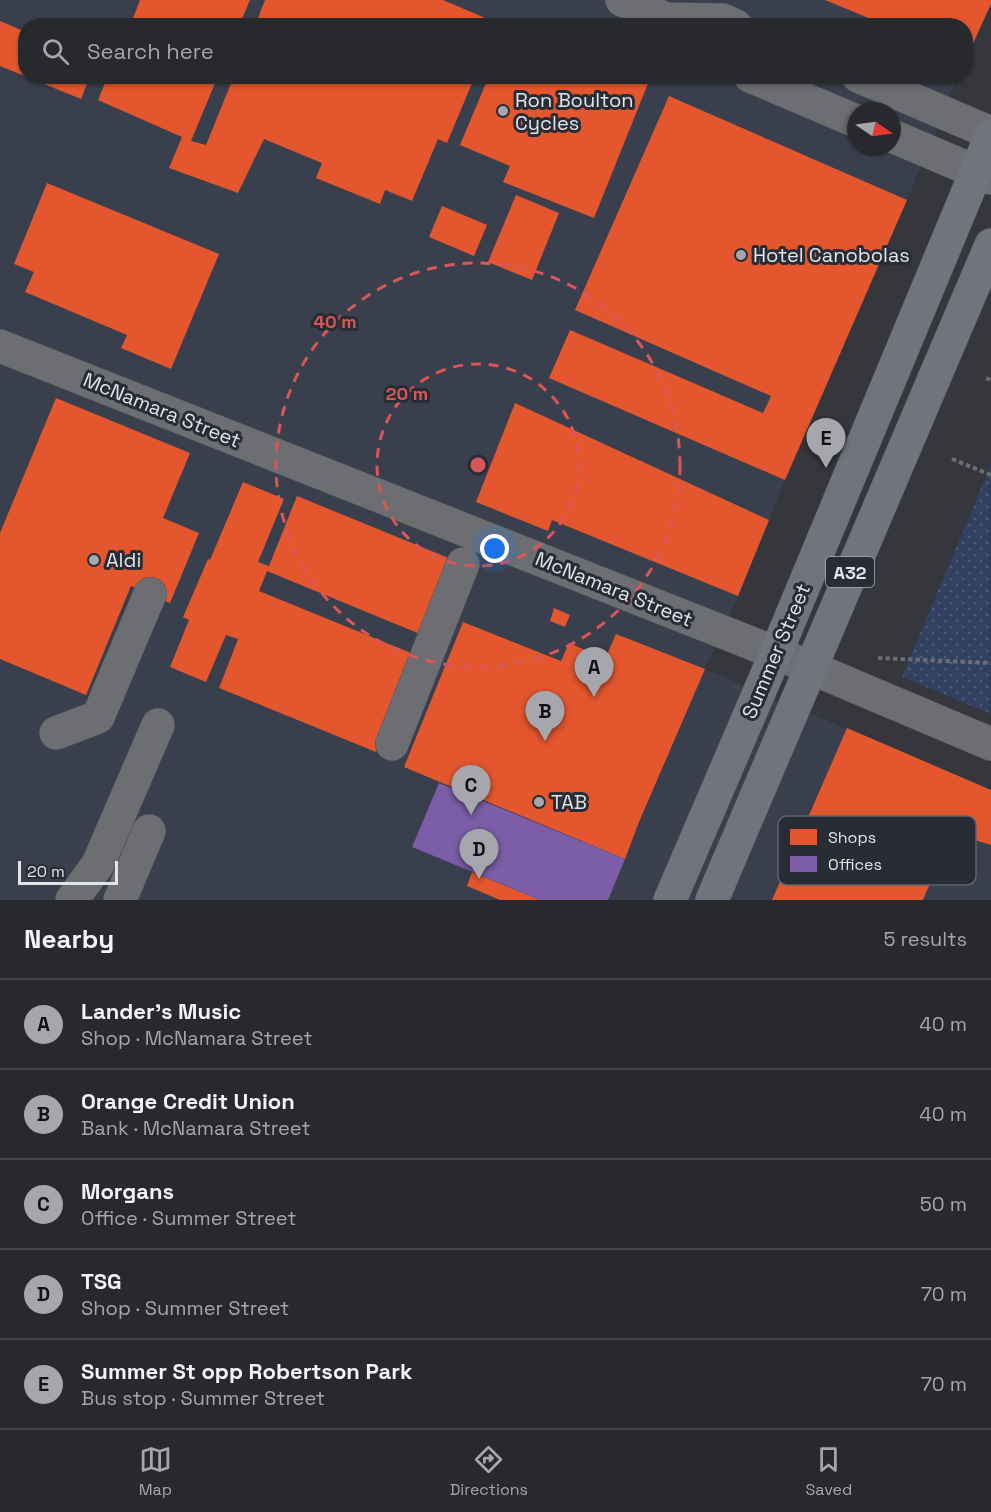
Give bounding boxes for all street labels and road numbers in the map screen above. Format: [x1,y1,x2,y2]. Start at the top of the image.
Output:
street label: McNamara Street [79,367,245,453]
street label: McNamara Street [531,546,697,632]
road number: A32 [826,557,874,587]
street label: Summer Street [736,579,816,723]

